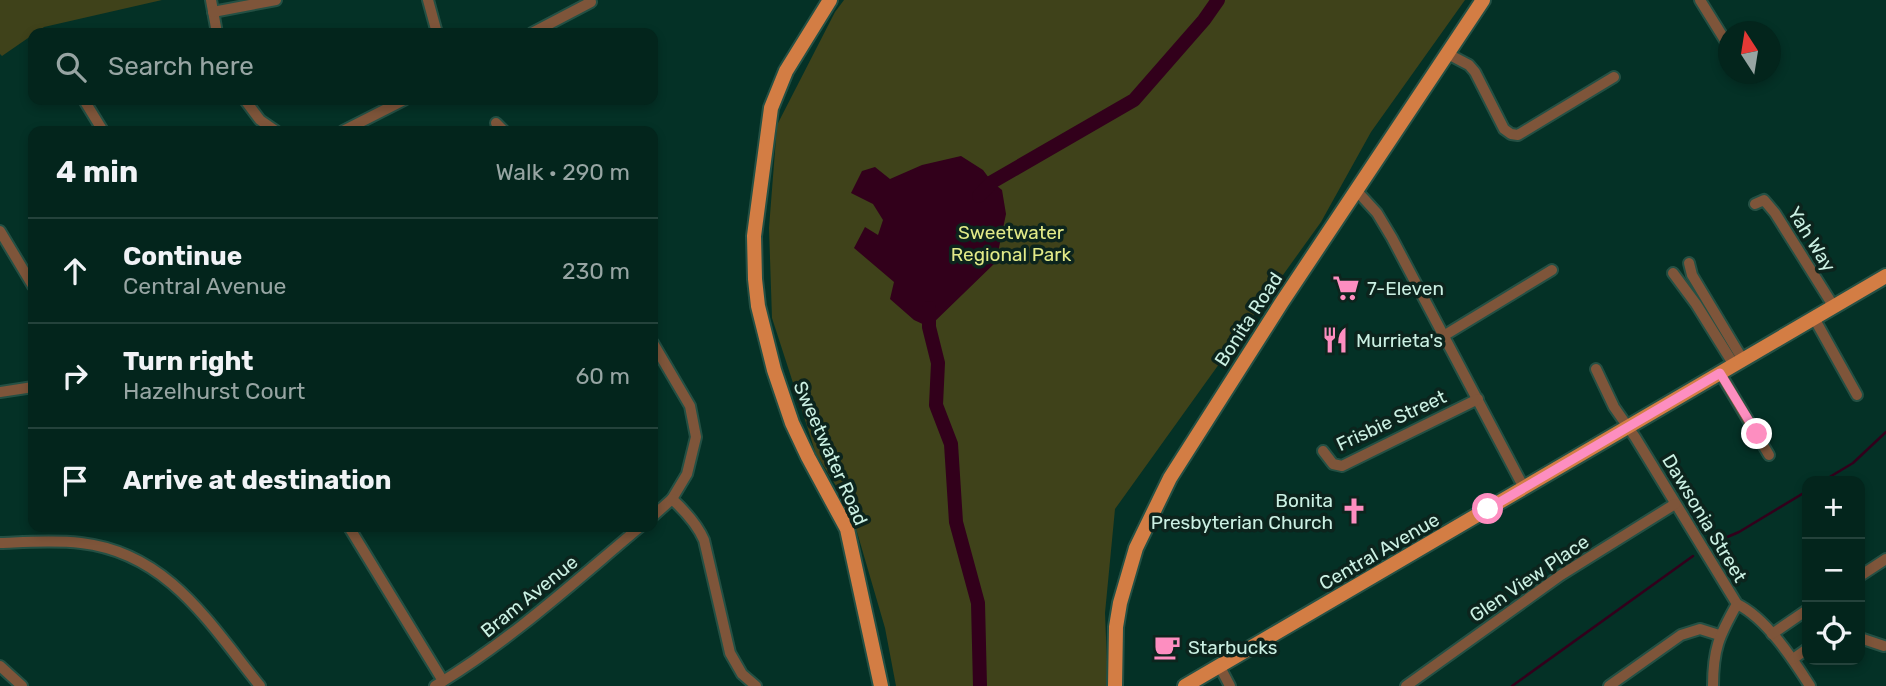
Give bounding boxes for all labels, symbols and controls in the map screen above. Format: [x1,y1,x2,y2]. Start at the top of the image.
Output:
north arrow [1718,21,1781,84]
search box [28,28,658,105]
icon: search [52,48,90,86]
text: Search here [108,51,254,82]
text: 4 min [56,154,138,190]
text: Walk · 290 m [495,158,630,186]
street label: Yah Way [1783,202,1841,276]
park label: Sweetwater Regional Park [951,221,1071,266]
text: Continue [123,241,242,272]
icon: ahead [56,252,94,290]
text: 230 m [562,257,630,285]
street label: Bonita Road [1210,268,1287,371]
text: Central Avenue [123,272,286,300]
supermarket icon: 7-Eleven [1331,273,1361,303]
place label: 7-Eleven [1367,277,1444,300]
restaurant icon: Murrieta's [1320,325,1350,355]
place label: Murrieta's [1356,329,1443,352]
text: Turn right [123,346,253,377]
icon: right [56,357,94,395]
text: 60 m [575,362,630,390]
text: Hazelhurst Court [123,377,305,405]
street label: Sweetwater Road [788,378,873,529]
street label: Frisbie Street [1333,385,1450,456]
route end [1741,418,1772,449]
street label: Dawsonia Street [1657,450,1752,587]
icon: arrive [56,462,94,500]
text: Arrive at destination [123,465,391,496]
map controls [1802,476,1865,665]
button: + [1802,476,1865,539]
place label: Bonita Presbyterian Church [1151,489,1333,534]
route start [1472,493,1503,524]
church icon: Bonita Presbyterian Church [1339,496,1369,526]
street label: Central Avenue [1315,508,1443,595]
street label: Glen View Place [1465,530,1593,627]
button: − [1802,539,1865,602]
street label: Bram Avenue [476,550,582,642]
button: locate [1802,602,1865,665]
cafe icon: Starbucks [1152,632,1182,662]
place label: Starbucks [1188,636,1278,659]

